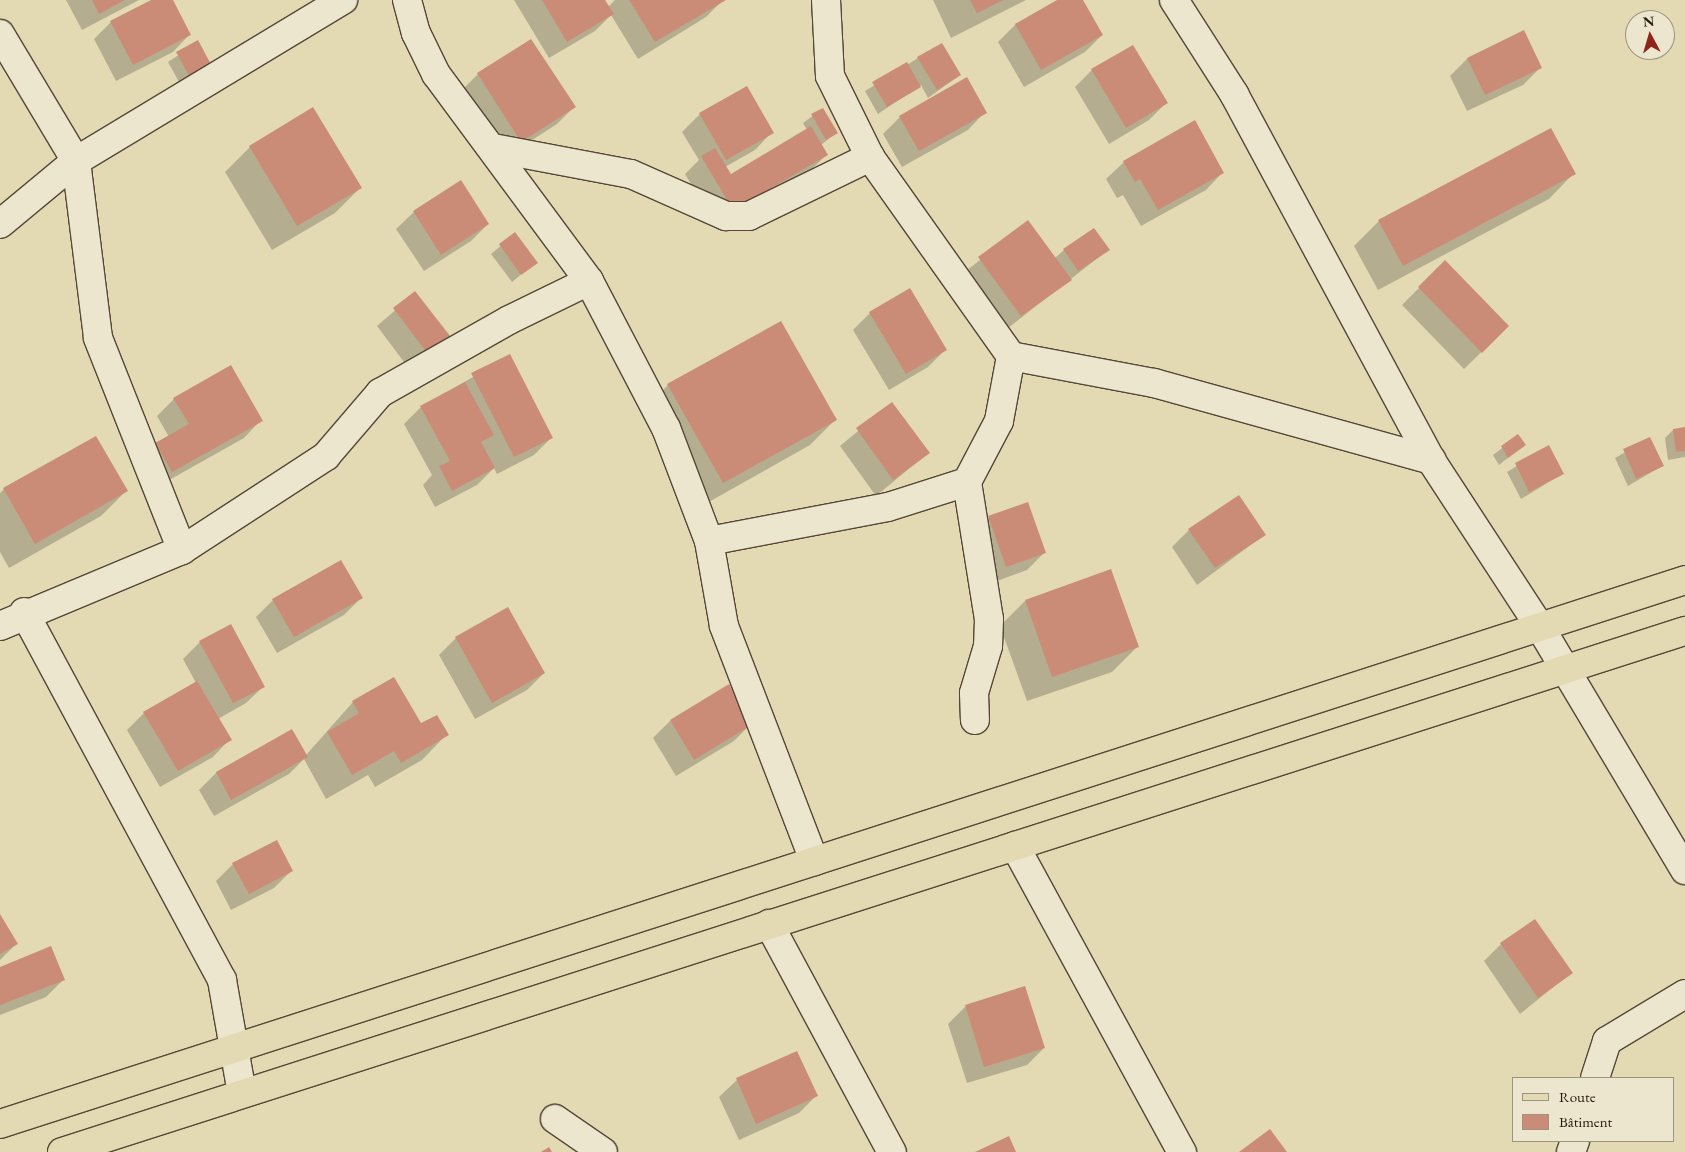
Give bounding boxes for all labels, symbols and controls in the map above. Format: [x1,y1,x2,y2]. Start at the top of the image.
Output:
north arrow [1625,10,1675,60]
text: N [1642,12,1655,31]
legend [1512,1077,1675,1142]
text: Route [1559,1087,1596,1106]
text: Bâtiment [1559,1112,1612,1131]

